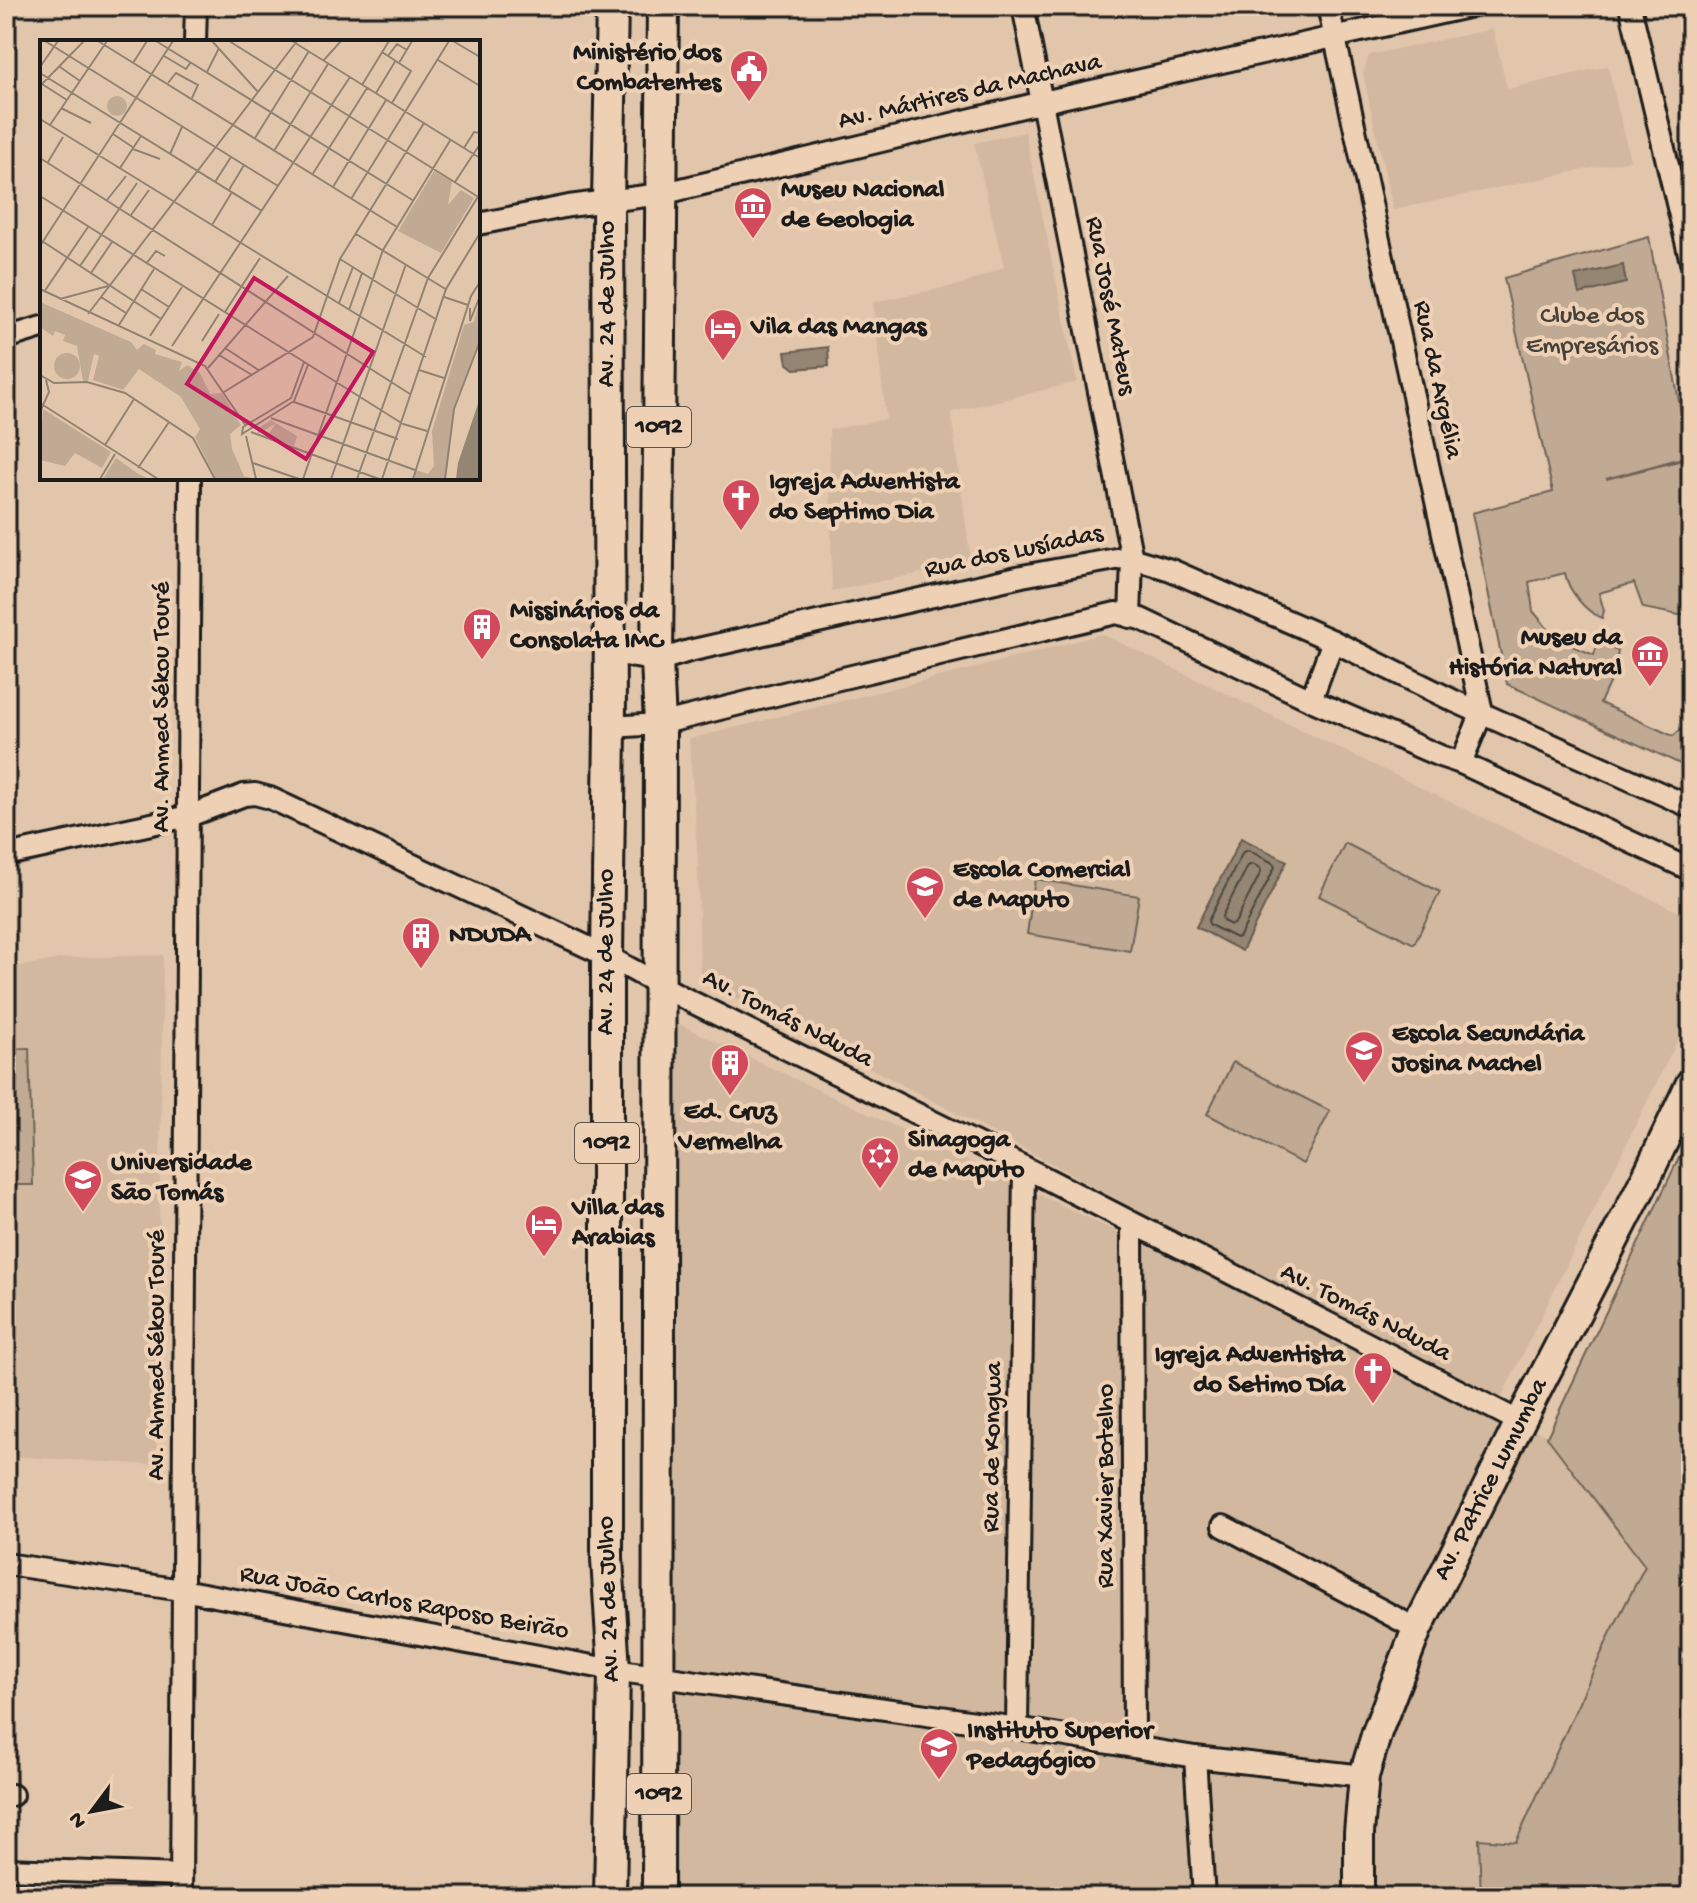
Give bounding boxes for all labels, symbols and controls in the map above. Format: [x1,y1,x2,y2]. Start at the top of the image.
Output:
place label: Ministério dos Combatentes [573,39,722,100]
inset map [40,40,480,480]
street label: Av. Mártires da Machava [836,47,1106,138]
public building icon: Ministério dos Combatentes [728,48,770,103]
place label: Museu Nacional de Geologia [781,176,945,237]
museum icon: Museu Nacional de Geologia [732,185,774,240]
street label: Rua José Mateus [1077,214,1142,399]
street label: Av. 24 de Julho [593,221,624,387]
street label: Rua da Argélia [1404,298,1468,463]
park label: Clube dos Empresários [1526,302,1659,363]
hotel icon: Vila das Mangas [702,307,744,362]
place label: Vila das Mangas [750,313,928,344]
road number: 1092 [627,407,691,447]
place label: Igreja Adventista do Septimo Dia [769,468,961,529]
church icon: Igreja Adventista do Septimo Dia [720,477,762,532]
street label: Rua dos Lusíadas [922,519,1107,587]
street label: Av. Ahmed Sékou Touré [148,581,179,832]
place label: Missinários da Consolata IMC [510,597,666,658]
building icon: Missinários da Consolata IMC [461,606,503,661]
place label: Museu da História Natural [1449,624,1624,685]
museum icon: Museu da História Natural [1629,633,1671,688]
place label: Escola Comercial de Maputo [953,856,1131,917]
school or university icon: Escola Comercial de Maputo [904,865,946,920]
street label: Av. 24 de Julho [592,869,623,1035]
building icon: NDUDA [400,915,442,970]
place label: NDUDA [449,921,532,952]
street label: Av. Tomás Nduda [697,964,879,1077]
place label: Escola Secundária Josina Machel [1391,1020,1586,1081]
school or university icon: Escola Secundária Josina Machel [1343,1029,1385,1084]
building icon: Ed. Cruz Vermelha [709,1042,751,1097]
place label: Ed. Cruz Vermelha [677,1098,783,1159]
road number: 1092 [575,1123,639,1163]
place label: Sinagoga de Maputo [908,1126,1025,1187]
synagogue icon: Sinagoga de Maputo [859,1135,901,1190]
place label: Universidade São Tomás [111,1149,253,1210]
school or university icon: Universidade São Tomás [62,1158,104,1213]
place label: Villa das Arabias [571,1194,665,1255]
hotel icon: Villa das Arabias [523,1203,565,1258]
street label: Av. Ahmed Sékou Touré [143,1229,174,1480]
street label: Av. Tomás Nduda [1275,1258,1457,1371]
place label: Igreja Adventista do Setimo Día [1155,1341,1347,1402]
church icon: Igreja Adventista do Setimo Día [1352,1350,1394,1405]
street label: Rua de Kongwa [977,1360,1011,1533]
street label: Av. Patrice Lumumba [1428,1372,1557,1586]
street label: Rua Xavier Botelho [1092,1384,1123,1588]
street label: Av. 24 de Julho [592,1515,628,1683]
street label: Rua João Carlos Raposo Beirão [237,1560,571,1648]
place label: Instituto Superior Pedagógico [965,1717,1155,1778]
school or university icon: Instituto Superior Pedagógico [918,1726,960,1781]
north arrow [52,1771,132,1851]
road number: 1092 [627,1774,691,1814]
text: N [64,1806,93,1832]

